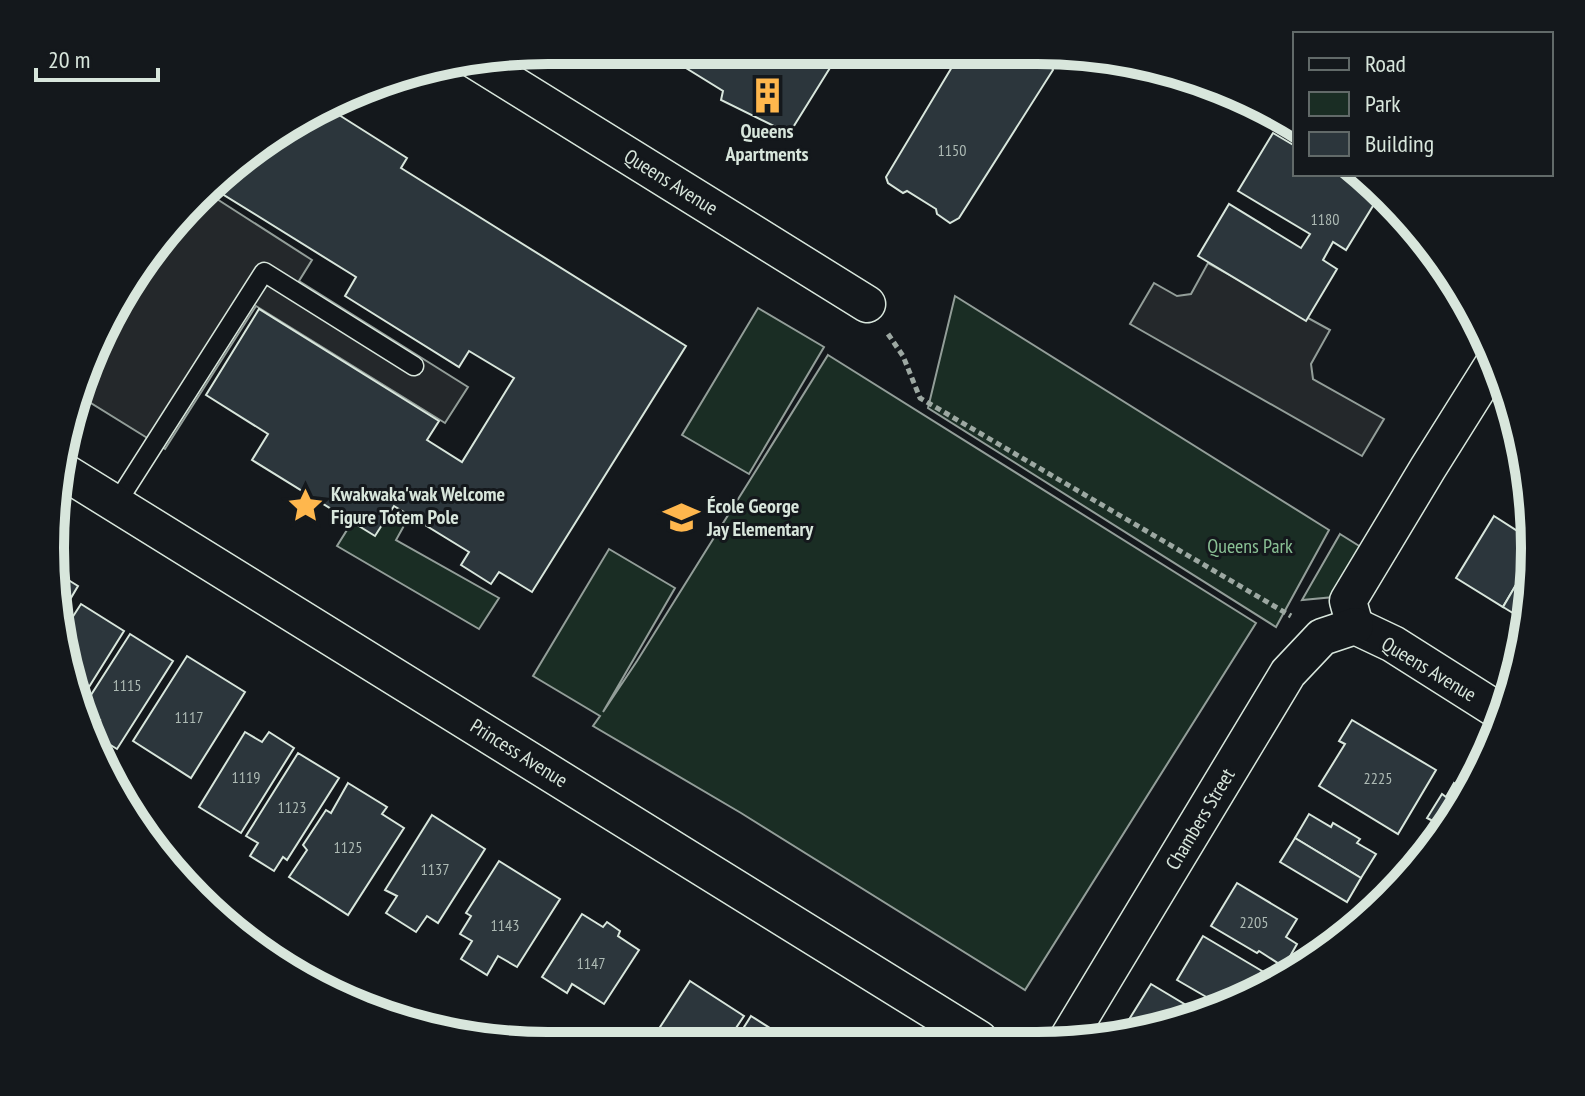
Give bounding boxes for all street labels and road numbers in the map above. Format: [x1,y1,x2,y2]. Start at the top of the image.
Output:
street label: Queens Avenue [619,143,723,221]
street label: Queens Avenue [1377,631,1481,707]
street label: Princess Avenue [466,713,572,793]
street label: Chambers Street [1160,763,1241,874]

